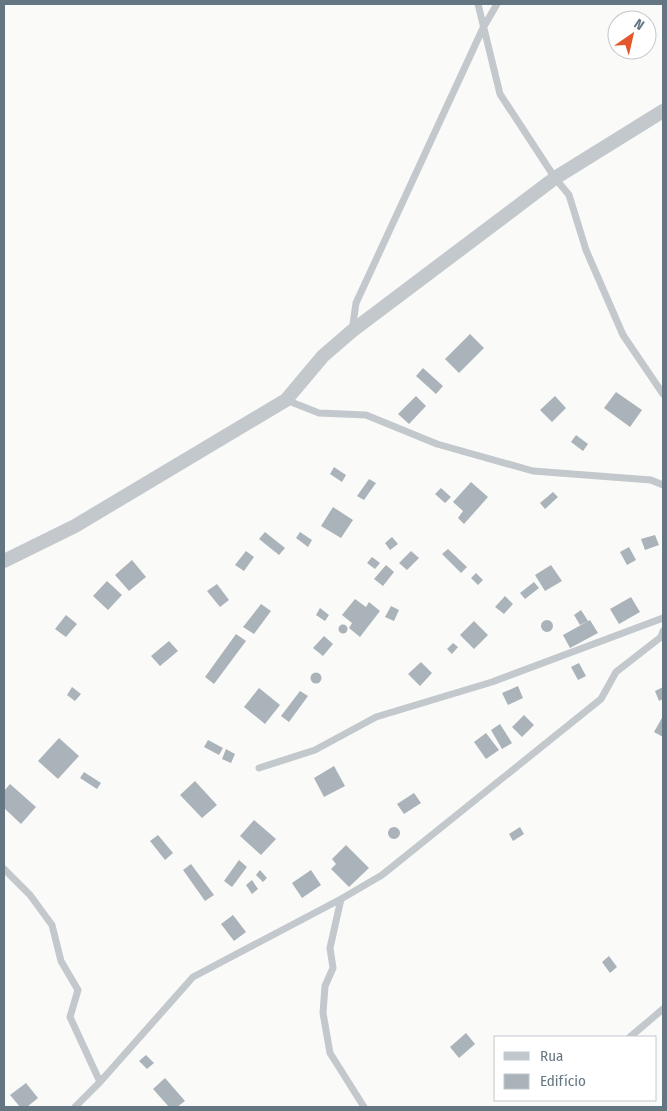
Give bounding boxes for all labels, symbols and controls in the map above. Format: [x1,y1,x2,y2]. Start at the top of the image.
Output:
north arrow [607,10,657,60]
text: N [631,15,647,34]
legend [494,1036,657,1101]
text: Rua [540,1047,563,1065]
text: Edifício [540,1072,586,1090]

